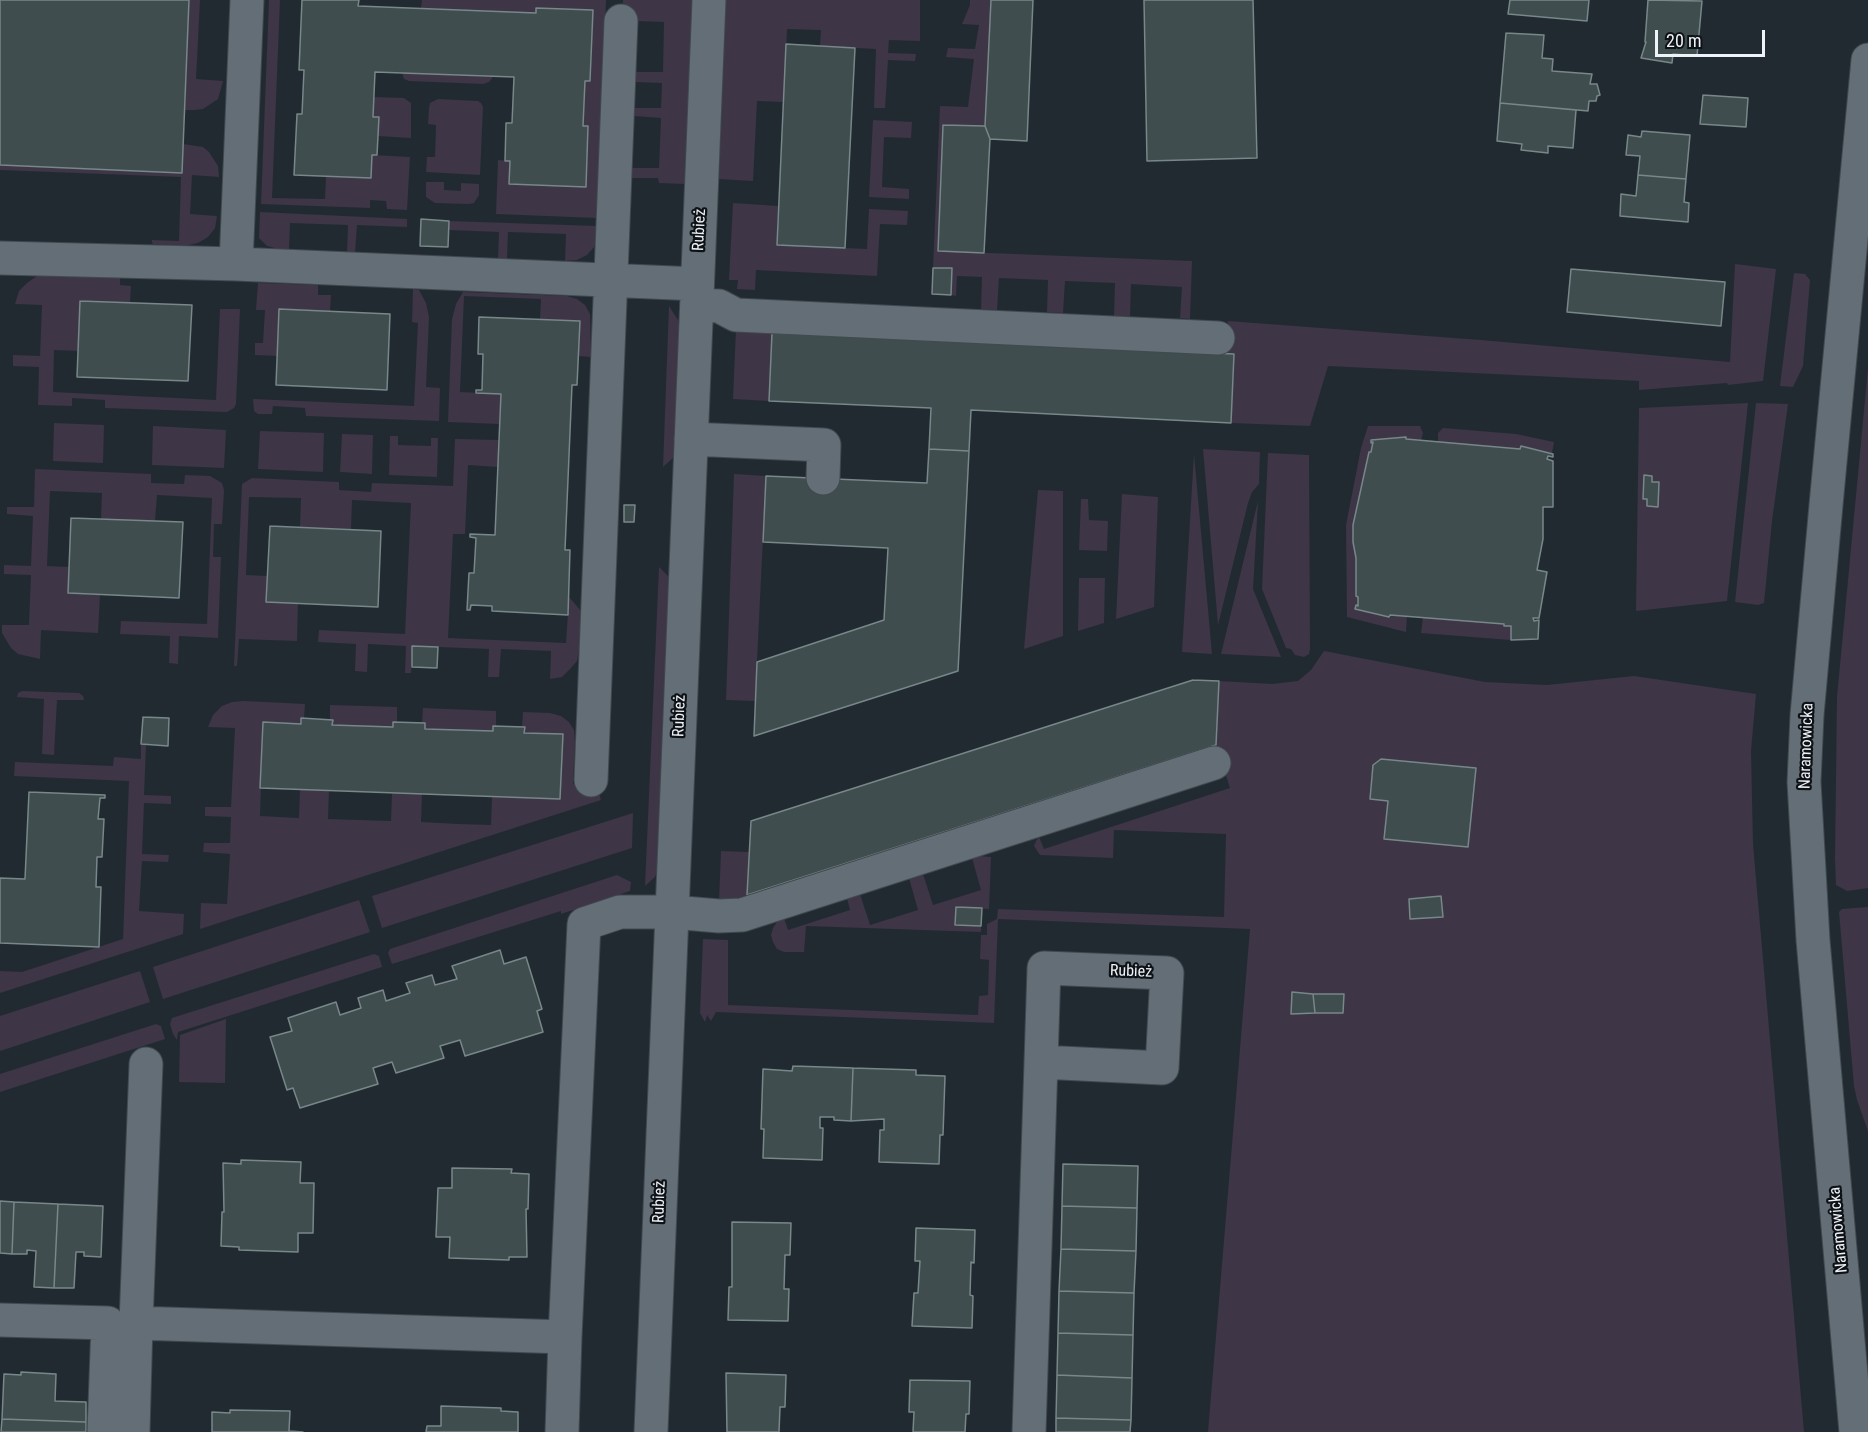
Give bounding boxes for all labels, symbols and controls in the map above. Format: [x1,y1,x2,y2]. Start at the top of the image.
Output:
scale bar [1658,18,1768,56]
text: 20 m [1666,30,1701,51]
street label: Rubież [689,208,711,252]
street label: Rubież [670,695,690,737]
street label: Naramowicka [1796,703,1818,789]
street label: Rubież [1110,962,1152,982]
street label: Rubież [650,1181,670,1223]
street label: Naramowicka [1826,1186,1852,1274]

